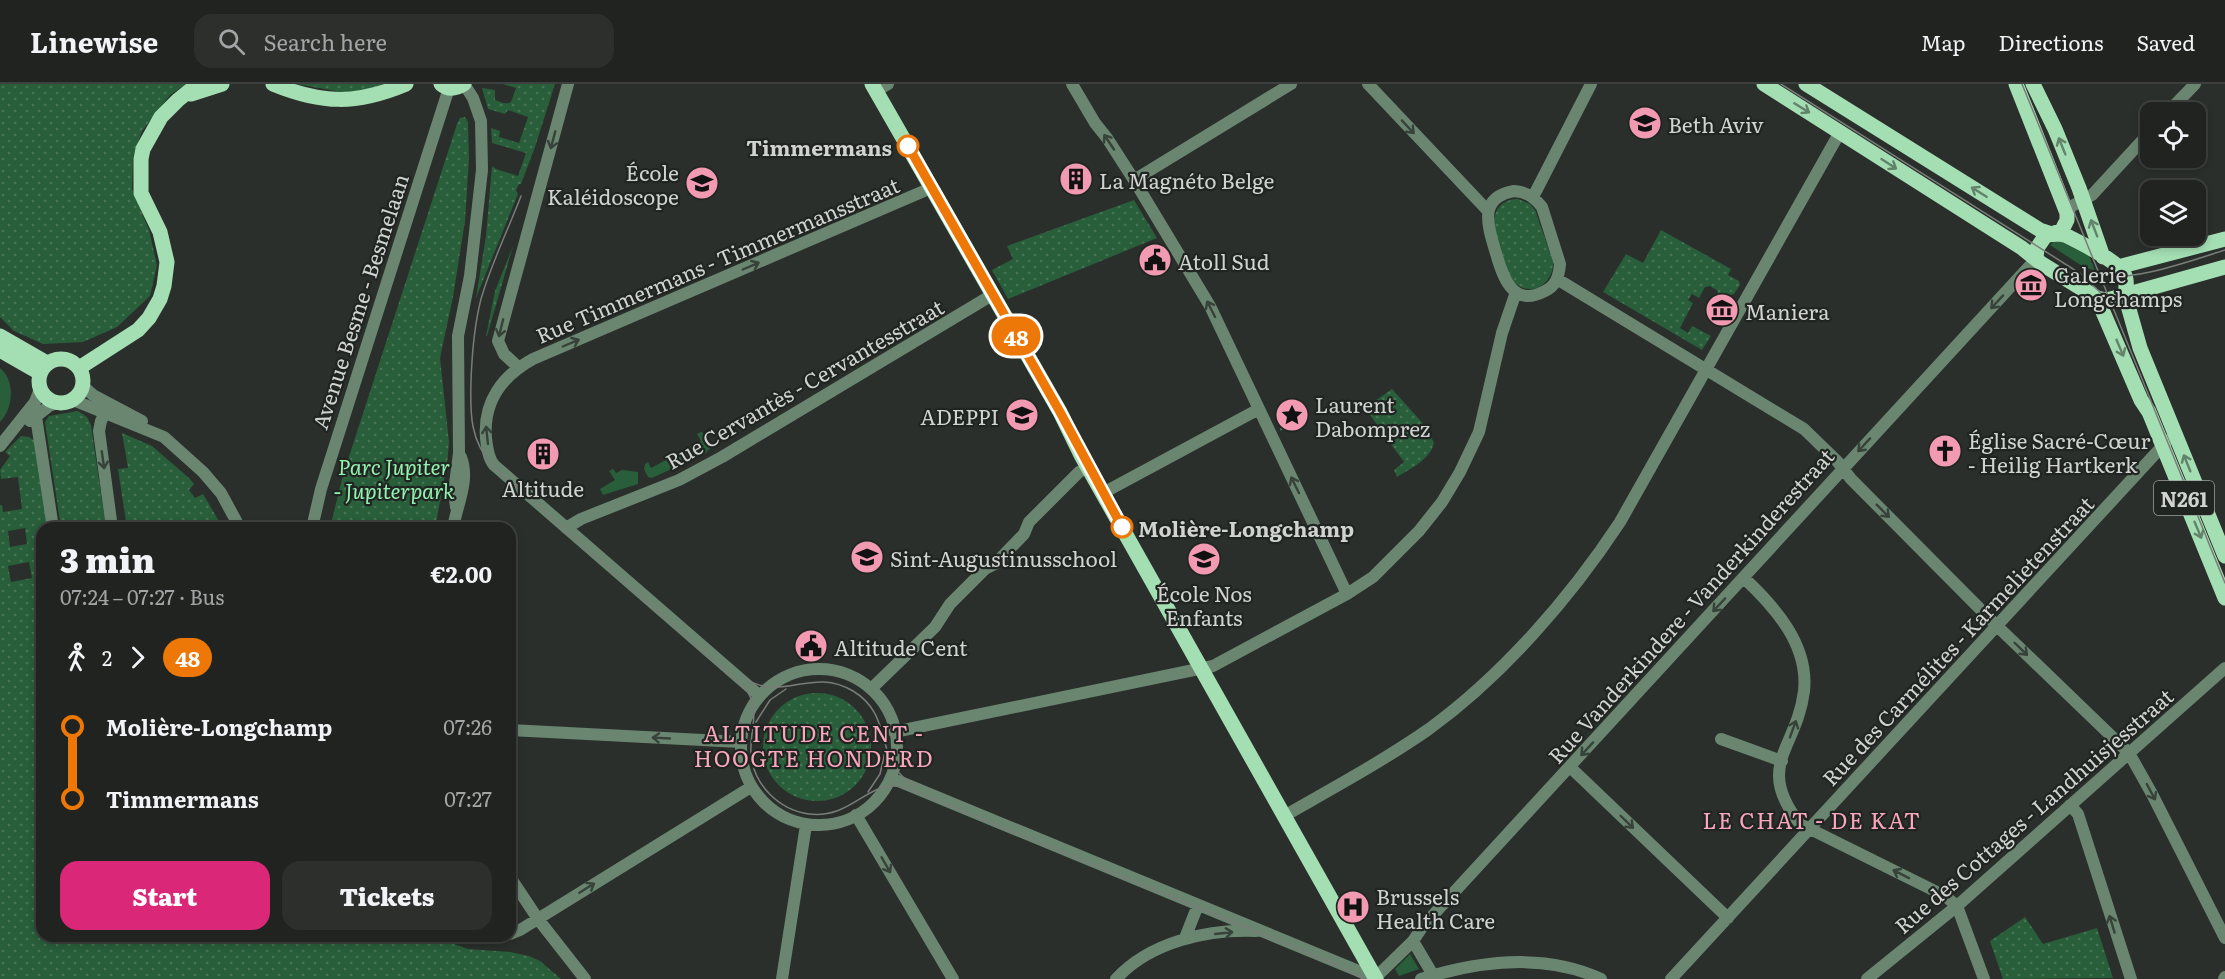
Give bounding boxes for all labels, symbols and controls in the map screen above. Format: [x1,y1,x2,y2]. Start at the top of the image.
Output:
search box [194,14,614,68]
text: Linewise [30,20,158,62]
icon: search [215,25,248,58]
text: Search here [263,25,387,58]
text: Map [1921,26,1966,57]
text: Directions [1999,26,2104,57]
text: Saved [2137,26,2195,57]
map controls [2140,102,2206,246]
button: locate [2140,102,2206,168]
one-way arrow [1793,103,1810,115]
school or university icon: Beth Aviv [1627,105,1663,141]
place label: Beth Aviv [1668,108,1764,139]
one-way arrow [1401,119,1415,134]
one-way arrow [546,130,558,149]
place label: Timmermans [746,131,892,162]
one-way arrow [1103,134,1116,151]
marker: Timmermans [897,135,919,157]
one-way arrow [2056,137,2067,155]
place label: École Kaléidoscope [547,156,679,211]
one-way arrow [1881,157,1898,170]
building icon: La Magnéto Belge [1058,161,1094,197]
place label: La Magnéto Belge [1099,164,1275,195]
school or university icon: École Kaléidoscope [684,165,720,201]
street label: Rue Timmermans - Timmermansstraat [530,168,904,350]
street label: Avenue Besme - Besmelaan [303,169,415,433]
button: layers [2140,180,2206,246]
one-way arrow [1971,185,1988,197]
one-way arrow [2088,219,2099,238]
public building icon: Atoll Sud [1137,242,1173,278]
place label: Atoll Sud [1178,245,1270,276]
place label: Galerie Longchamps [2054,258,2182,313]
one-way arrow [741,260,759,271]
museum icon: Galerie Longchamps [2013,267,2049,303]
street label: Rue Cervantès - Cervantesstraat [659,290,949,476]
museum icon: Maniera [1704,292,1740,328]
place label: Maniera [1745,295,1830,326]
one-way arrow [1990,295,2004,310]
one-way arrow [1204,300,1216,318]
line badge: 48 [989,316,1043,356]
one-way arrow [494,318,506,337]
text: 48 [1003,321,1029,352]
one-way arrow [562,337,580,348]
one-way arrow [2115,339,2126,357]
place label: Laurent Dabomprez [1315,388,1430,443]
school or university icon: ADEPPI [1004,397,1040,433]
place icon: Laurent Dabomprez [1274,397,1310,433]
place label: ADEPPI [920,400,999,431]
place label: Église Sacré-Cœur - Heilig Hartkerk [1968,424,2151,479]
one-way arrow [481,426,492,446]
church icon: Église Sacré-Cœur - Heilig Hartkerk [1927,433,1963,469]
building icon: Altitude [525,436,561,472]
one-way arrow [1857,438,1871,453]
street label: Rue Vanderkindere - Vanderkinderestraat [1540,440,1841,769]
one-way arrow [97,450,108,470]
park label: Parc Jupiter - Jupiterpark [334,450,455,505]
one-way arrow [2181,454,2192,473]
place label: Altitude [502,472,584,503]
one-way arrow [1288,476,1300,494]
road number: N261 [2154,481,2214,515]
street label: Rue des Carmélites - Karmelietenstraat [1814,488,2100,792]
one-way arrow [1876,504,1891,519]
place label: Molière-Longchamp [1138,512,1354,543]
marker: Molière-Longchamp [1111,516,1133,538]
one-way arrow [2193,521,2204,539]
text: 3 min [60,534,155,583]
school or university icon: Sint-Augustinusschool [849,539,885,575]
school or university icon: École Nos Enfants [1186,541,1222,577]
place label: Sint-Augustinusschool [890,542,1117,573]
text: €2.00 [431,557,492,590]
place label: École Nos Enfants [1156,577,1252,632]
text: 07:24 – 07:27 · Bus [60,581,224,611]
one-way arrow [1712,597,1726,612]
public building icon: Altitude Cent [793,628,829,664]
place label: Altitude Cent [834,631,968,662]
icon: walk [60,641,93,674]
icon: forward [121,641,154,674]
one-way arrow [2014,641,2029,656]
text: 2 [102,642,112,672]
text: 48 [175,642,200,673]
street label: Rue des Cottages - Landhuisjesstraat [1887,680,2179,940]
text: Molière-Longchamp [106,710,332,743]
text: 07:26 [443,711,492,741]
district label: ALTITUDE CENT - HOOGTE HONDERD [694,716,934,774]
one-way arrow [1788,720,1799,739]
one-way arrow [652,733,672,744]
one-way arrow [1580,741,1594,756]
text: Timmermans [106,782,259,815]
text: 07:27 [444,783,492,813]
one-way arrow [2146,783,2157,801]
district label: LE CHAT - DE KAT [1702,803,1922,836]
one-way arrow [1620,815,1635,829]
one-way arrow [881,856,893,873]
button: Start [60,861,270,930]
button: Tickets [282,861,492,930]
one-way arrow [1893,868,1911,879]
place label: Brussels Health Care [1376,880,1495,935]
one-way arrow [578,882,595,894]
hospital icon: Brussels Health Care [1335,889,1371,925]
one-way arrow [2106,915,2117,934]
one-way arrow [1213,927,1233,938]

